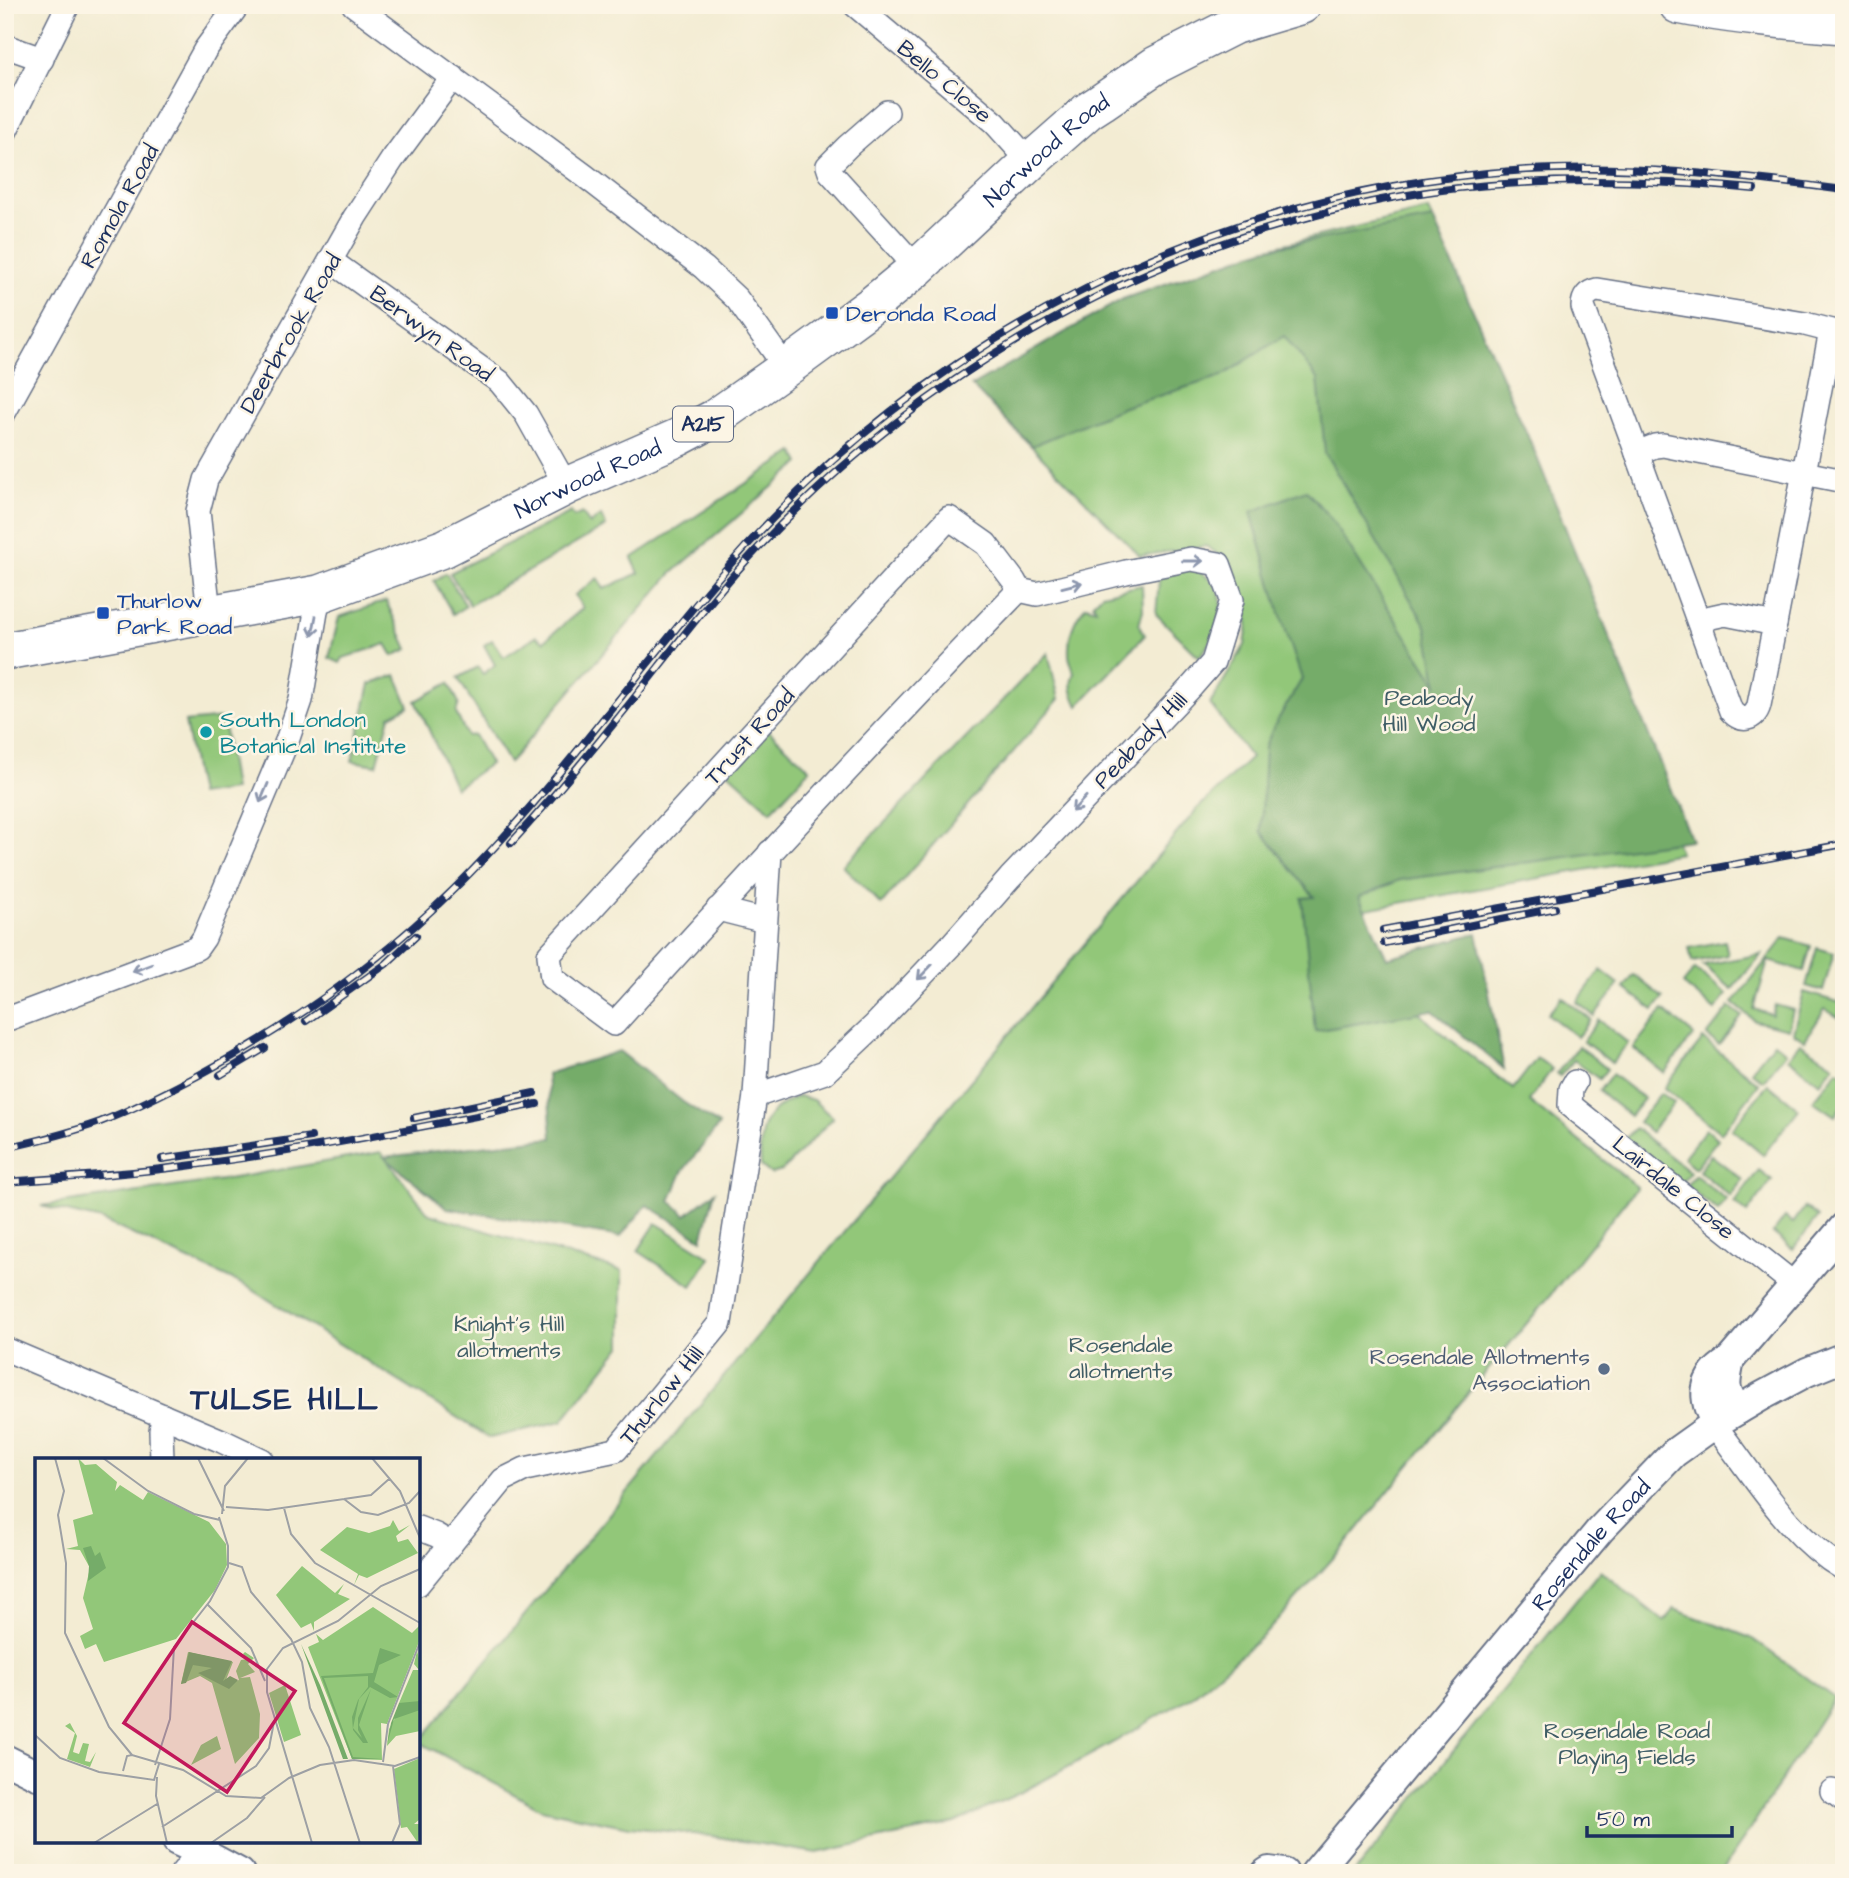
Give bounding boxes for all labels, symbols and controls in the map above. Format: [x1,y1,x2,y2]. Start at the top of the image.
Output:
street label: Bello Close [890,33,999,131]
street label: Norwood Road [977,86,1116,215]
street label: Romola Road [73,138,167,274]
street label: Deerbrook Road [232,247,350,420]
street label: Berwyn Road [362,278,500,391]
place label: Deronda Road [846,298,996,330]
marker: Deronda Road [824,305,840,321]
road number: A215 [673,406,733,442]
street label: Norwood Road [509,432,667,527]
one-way arrow [1181,554,1204,568]
one-way arrow [1060,578,1083,591]
place label: Thurlow Park Road [117,585,232,643]
marker: Thurlow Park Road [95,605,111,621]
one-way arrow [307,614,320,637]
street label: Trust Road [697,681,802,793]
park label: Peabody Hill Wood [1382,682,1476,740]
street label: Peabody Hill [1087,685,1196,797]
place label: South London Botanical Institute [220,704,406,762]
marker: South London Botanical Institute [198,724,214,740]
one-way arrow [257,782,270,803]
one-way arrow [1070,796,1087,813]
one-way arrow [132,963,154,976]
one-way arrow [917,963,934,980]
street label: Lairdale Close [1605,1128,1741,1247]
park label: Knight's Hill allotments [454,1308,564,1366]
park label: Rosendale allotments [1069,1329,1173,1387]
street label: Thurlow Hill [612,1339,712,1452]
place label: Rosendale Allotments Association [1370,1341,1590,1399]
marker: Rosendale Allotments Association [1596,1361,1612,1377]
district label: TULSE HILL [189,1379,380,1421]
inset map [35,1458,420,1843]
street label: Rosendale Road [1524,1472,1658,1618]
park label: Rosendale Road Playing Fields [1544,1715,1710,1774]
scale bar [1587,1794,1732,1838]
text: 50 m [1597,1805,1651,1834]

